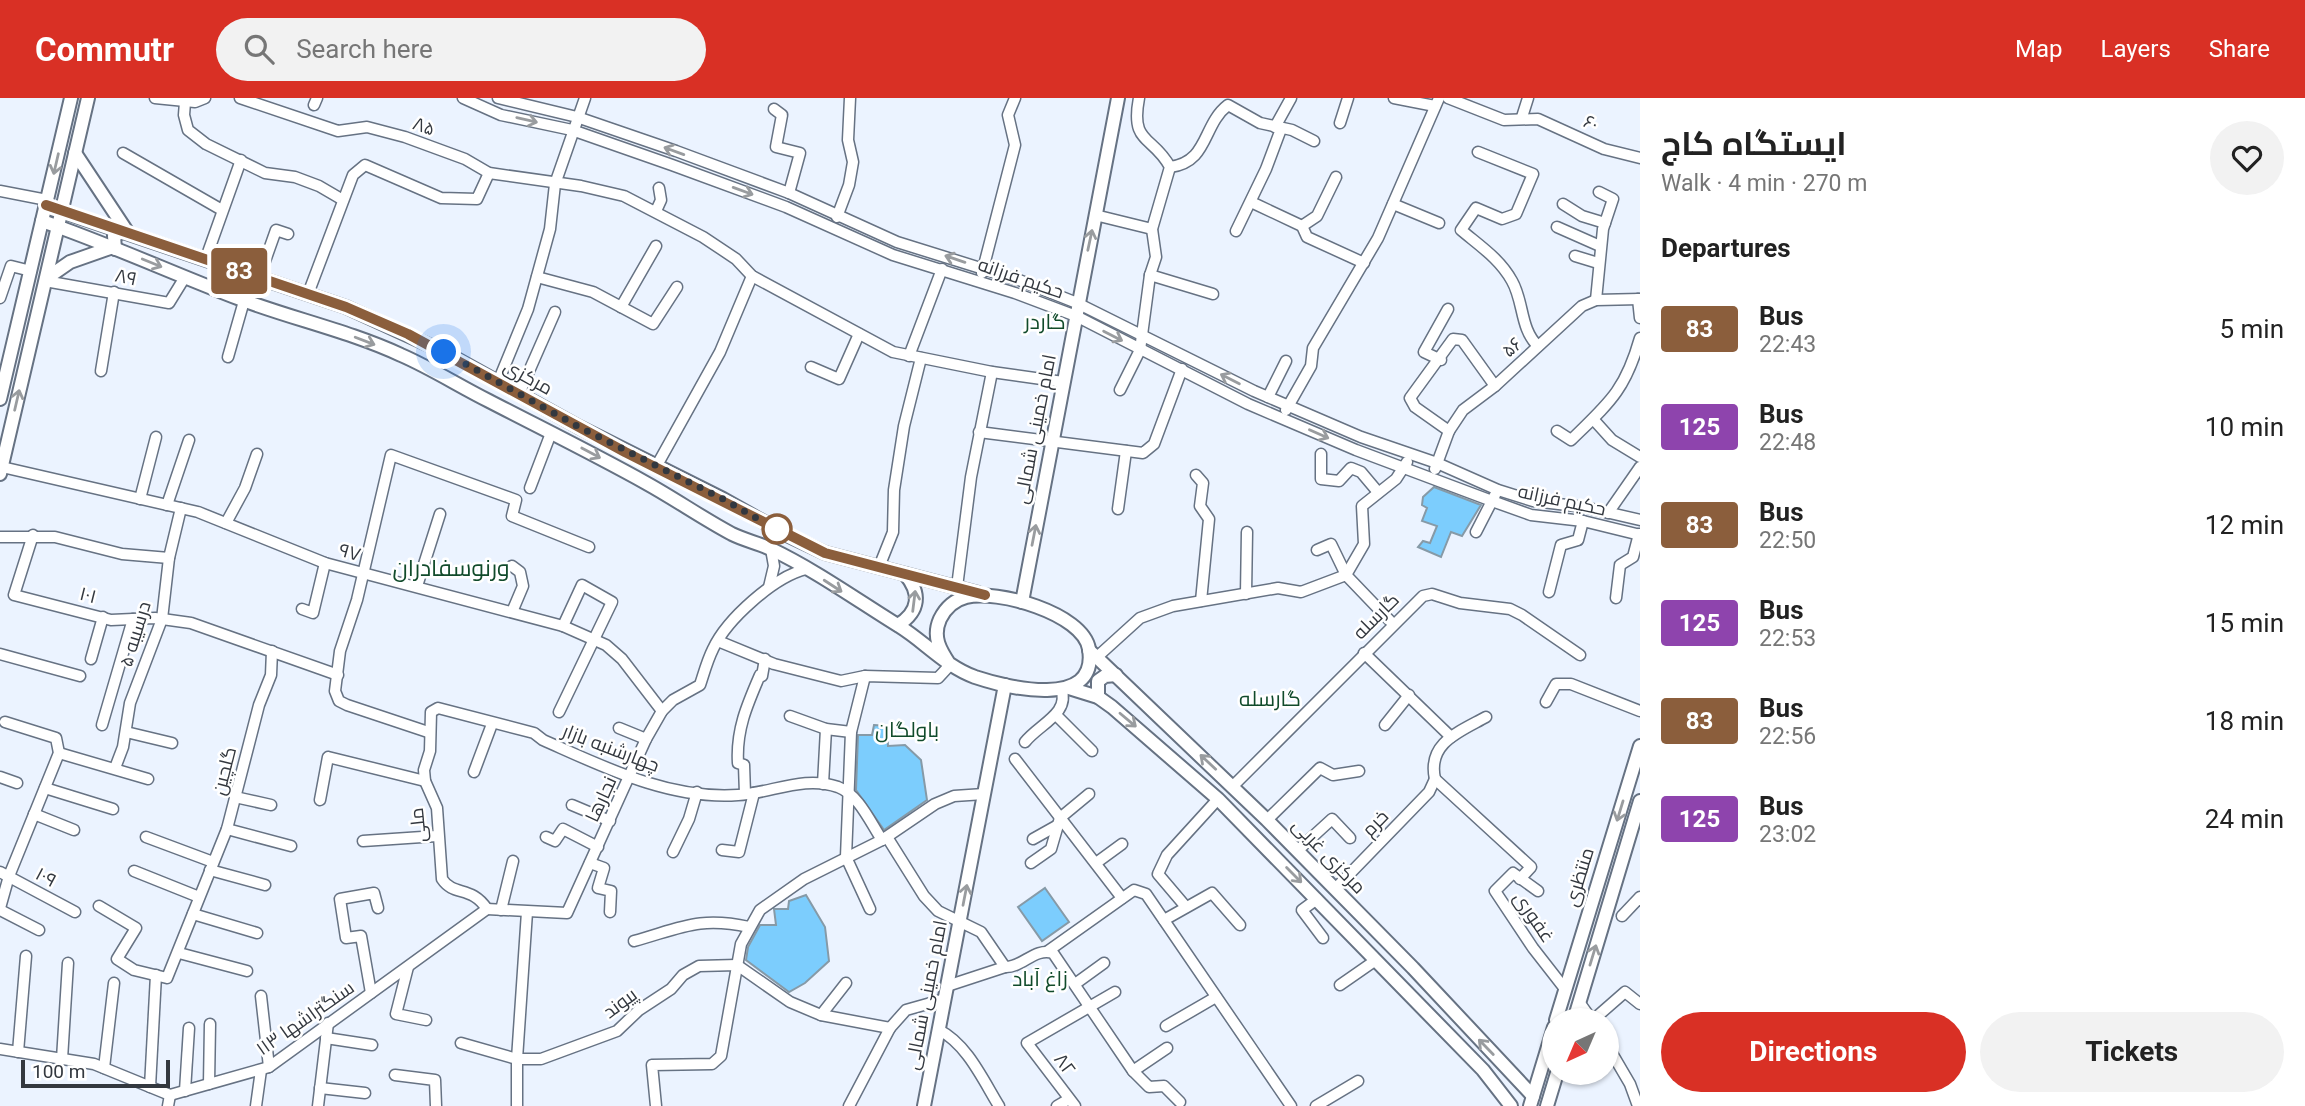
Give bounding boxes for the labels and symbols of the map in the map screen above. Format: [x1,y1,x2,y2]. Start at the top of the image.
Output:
street label: ۶۰ [1580,110,1602,136]
street label: ۸۵ [410,112,438,140]
one-way arrow [515,114,538,128]
one-way arrow [664,144,686,156]
one-way arrow [48,152,62,175]
one-way arrow [731,186,753,198]
one-way arrow [1084,229,1098,252]
line badge: 83 [208,248,270,294]
one-way arrow [944,252,966,264]
street label: حکیم فرزانه [974,253,1067,305]
one-way arrow [140,258,162,271]
street label: ۸۹ [113,263,139,291]
district label: گاردر [1023,310,1066,334]
one-way arrow [1102,330,1123,344]
street label: ۵۶ [1497,332,1527,362]
your location [426,334,461,369]
one-way arrow [354,335,376,348]
street label: امام خمینی شمالی [1009,352,1063,506]
street label: مرکزی [499,354,557,400]
one-way arrow [1220,371,1241,385]
one-way arrow [11,389,24,412]
one-way arrow [1308,428,1329,441]
one-way arrow [580,446,600,460]
street label: حکیم فرزانه [1516,479,1608,522]
unlabelled marker [762,514,792,544]
one-way arrow [1027,524,1041,547]
street label: ۹۷ [336,538,364,566]
district label: ورنوسفادران [392,555,510,582]
one-way arrow [822,579,842,593]
street label: ۱۰۱ [77,582,99,608]
street label: گارسله [1348,588,1404,644]
one-way arrow [908,590,921,613]
street label: درسیبه ۵ [114,599,156,669]
district label: گارسله [1239,687,1301,711]
one-way arrow [1118,712,1136,728]
district label: باولگان [875,718,939,743]
street label: چهارشنبه بازار [558,719,663,778]
street label: گلچین [207,744,242,798]
one-way arrow [1199,753,1216,770]
street label: نجارها [580,772,622,826]
one-way arrow [1613,800,1626,822]
street label: خرم [1357,805,1394,842]
street label: ملی [405,806,431,844]
street label: مرکزی غربی [1287,813,1371,899]
street label: منتظری [1559,845,1599,909]
street label: ۱۰۹ [32,862,60,892]
one-way arrow [1285,867,1302,884]
one-way arrow [958,884,972,907]
street label: غفوری [1509,887,1559,947]
street label: امام خمینی شمالی [900,918,954,1072]
one-way arrow [1588,944,1601,966]
district label: زاغ آباد [1012,967,1068,993]
street label: سنگتراشها ۱۱۳ [252,976,358,1060]
street label: پیوند [598,983,642,1024]
north arrow [1542,1008,1619,1085]
one-way arrow [1477,1039,1494,1056]
street label: ۸۲ [1049,1048,1081,1080]
scale bar [21,1057,170,1089]

